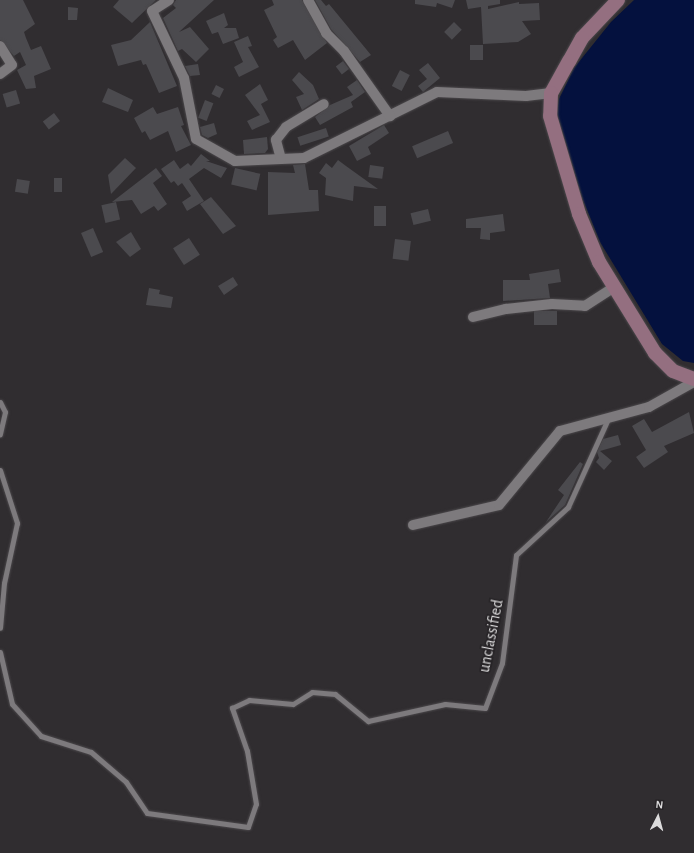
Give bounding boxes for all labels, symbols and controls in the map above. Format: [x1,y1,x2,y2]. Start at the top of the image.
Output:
street label: unclassified [475,598,507,674]
north arrow [638,797,678,837]
text: N [655,799,664,810]

